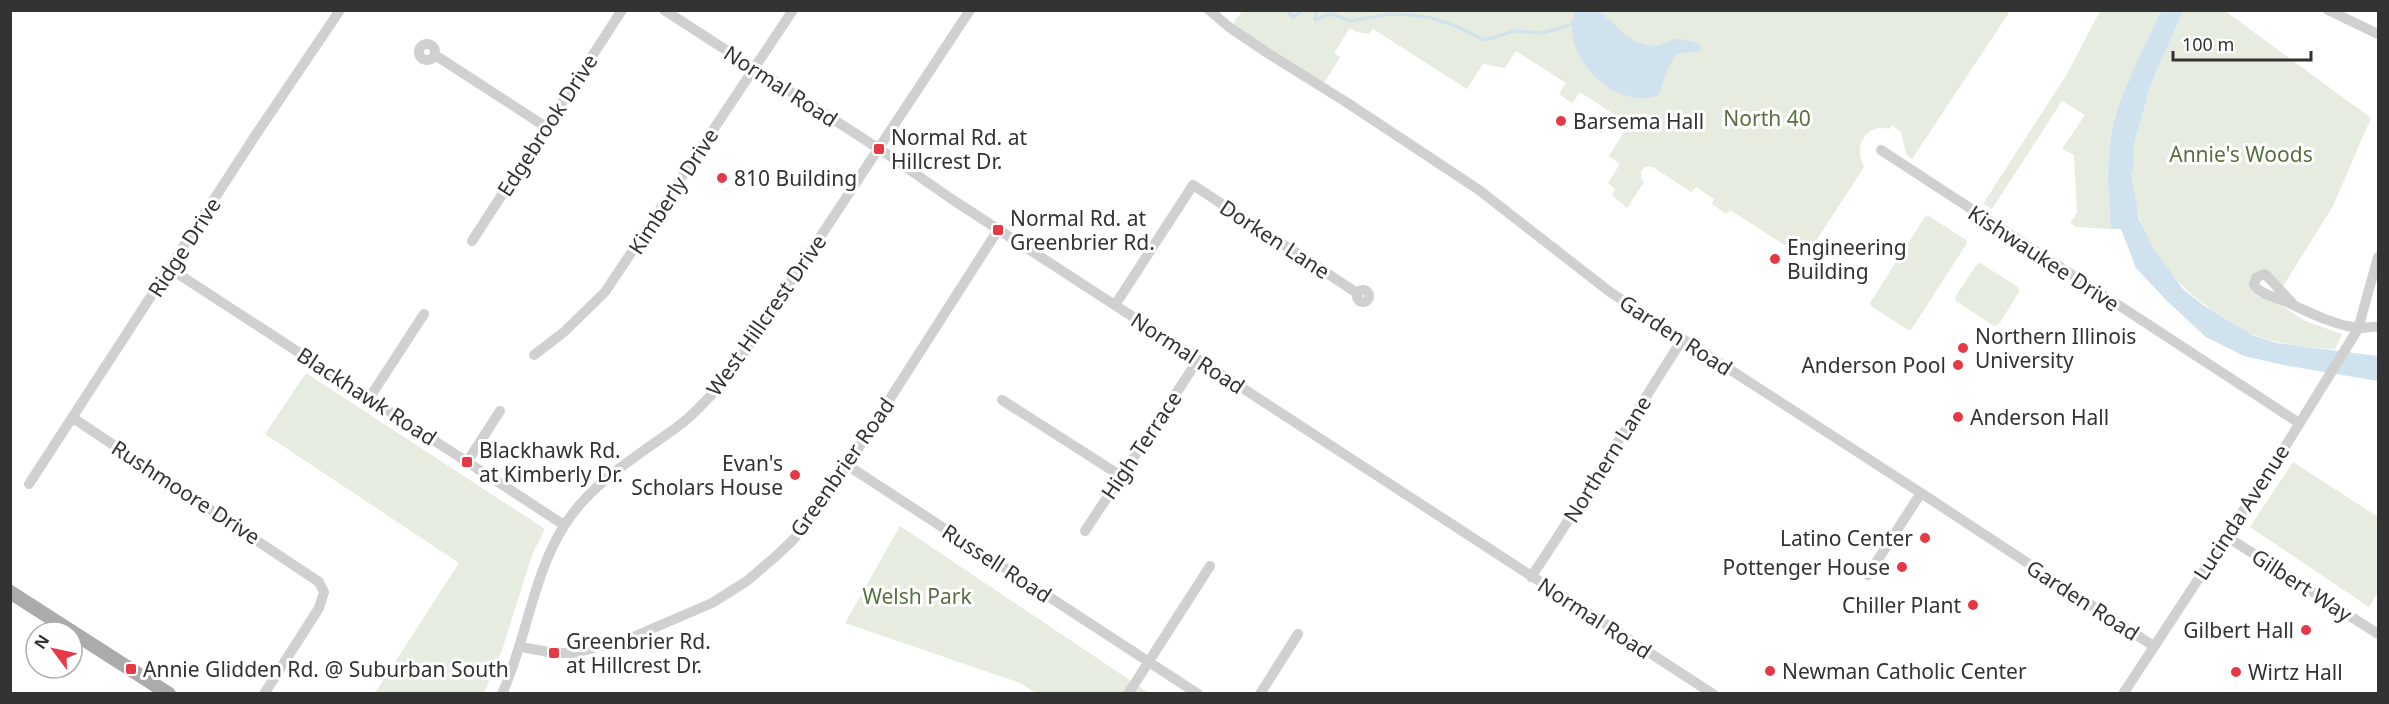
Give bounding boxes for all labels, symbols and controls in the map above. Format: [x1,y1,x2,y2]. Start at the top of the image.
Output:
scale bar [2173,24,2311,62]
text: 100 m [2182,32,2234,56]
street label: Normal Road [719,39,843,133]
street label: Edgebrook Drive [490,48,604,202]
park label: North 40 [1723,104,1811,132]
place label: Barsema Hall [1573,107,1704,135]
marker: Barsema Hall [1554,114,1568,128]
street label: Kimberly Drive [622,123,724,259]
place label: Normal Rd. at Hillcrest Dr. [891,123,1027,175]
park label: Annie's Woods [2169,140,2313,168]
marker: Normal Rd. at Hillcrest Dr. [872,142,886,156]
place label: 810 Building [734,164,857,192]
marker: 810 Building [715,171,729,185]
street label: Ridge Drive [141,192,227,302]
street label: Dorken Lane [1215,193,1335,285]
street label: Kishwaukee Drive [1963,199,2125,317]
place label: Normal Rd. at Greenbrier Rd. [1010,204,1155,256]
marker: Normal Rd. at Greenbrier Rd. [991,223,1005,237]
street label: West Hillcrest Drive [700,229,832,401]
place label: Engineering Building [1787,233,1907,285]
marker: Engineering Building [1768,252,1782,266]
street label: Garden Road [1614,288,1738,382]
street label: Normal Road [1126,306,1250,400]
place label: Northern Illinois University [1975,322,2136,374]
street label: Blackhawk Road [292,341,442,451]
marker: Northern Illinois University [1956,341,1970,355]
place label: Anderson Pool [1801,351,1946,379]
marker: Anderson Pool [1951,358,1965,372]
street label: High Terrace [1094,385,1188,505]
street label: Northern Lane [1557,390,1657,528]
street label: Greenbrier Road [784,392,900,542]
place label: Anderson Hall [1970,403,2109,431]
marker: Anderson Hall [1951,410,1965,424]
street label: Rushmoore Drive [106,434,266,550]
place label: Blackhawk Rd. at Kimberly Dr. [479,436,623,488]
street label: Lucinda Avenue [2187,439,2295,585]
place label: Evan's Scholars House [631,449,783,501]
marker: Blackhawk Rd. at Kimberly Dr. [460,455,474,469]
marker: Evan's Scholars House [788,468,802,482]
street label: Russell Road [937,517,1057,609]
place label: Latino Center [1780,524,1913,552]
marker: Latino Center [1918,531,1932,545]
street label: Gilbert Way [2246,542,2358,628]
place label: Pottenger House [1723,553,1890,581]
street label: Garden Road [2021,553,2145,647]
marker: Pottenger House [1895,560,1909,574]
street label: Normal Road [1533,571,1657,665]
park label: Welsh Park [862,582,972,610]
place label: Chiller Plant [1842,591,1961,619]
marker: Chiller Plant [1966,598,1980,612]
place label: Gilbert Hall [2183,616,2294,644]
north arrow [24,620,84,680]
marker: Gilbert Hall [2299,623,2313,637]
place label: Greenbrier Rd. at Hillcrest Dr. [566,627,711,679]
text: N [29,630,54,653]
marker: Greenbrier Rd. at Hillcrest Dr. [547,646,561,660]
place label: Annie Glidden Rd. @ Suburban South [143,655,509,683]
place label: Newman Catholic Center [1782,657,2027,685]
place label: Wirtz Hall [2248,658,2343,686]
marker: Annie Glidden Rd. @ Suburban South [124,662,138,676]
marker: Newman Catholic Center [1763,664,1777,678]
marker: Wirtz Hall [2229,665,2243,679]

